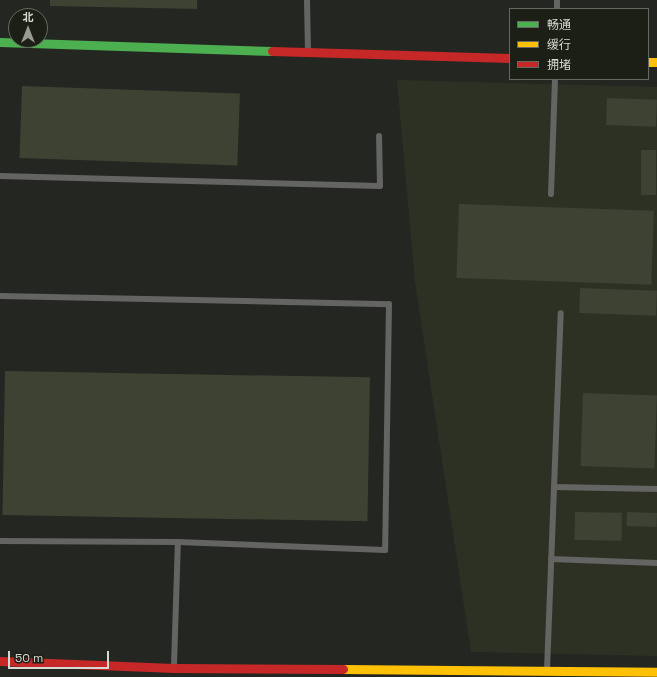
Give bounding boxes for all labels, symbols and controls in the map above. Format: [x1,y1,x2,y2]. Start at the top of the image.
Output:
north arrow [8,8,48,48]
legend [509,8,649,80]
text: 北 [23,10,34,24]
text: 畅通 [547,17,571,33]
text: 缓行 [547,37,571,53]
text: 拥堵 [547,57,571,73]
scale bar [10,643,111,669]
text: 50 m [15,650,43,666]

